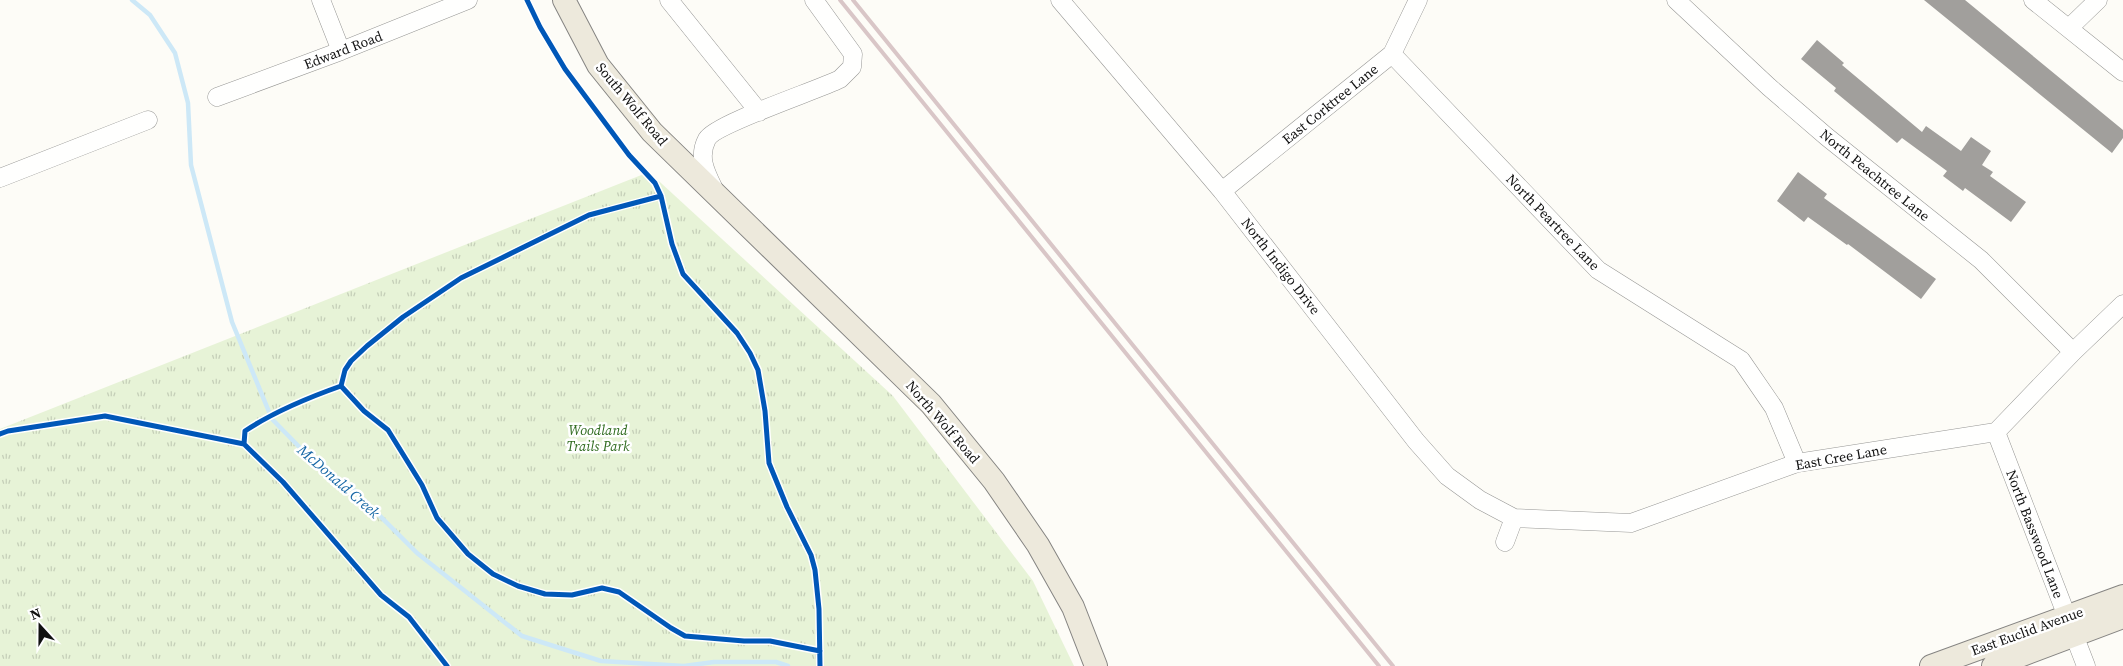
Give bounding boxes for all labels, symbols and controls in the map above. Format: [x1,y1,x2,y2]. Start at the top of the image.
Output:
street label: Edward Road [301,26,385,74]
street label: South Wolf Road [591,58,673,150]
street label: East Corktree Lane [1278,59,1382,149]
street label: North Peachtree Lane [1816,124,1934,226]
street label: North Peartree Lane [1502,169,1604,275]
street label: North Indigo Drive [1237,213,1325,319]
street label: North Wolf Road [901,376,985,468]
park label: Woodland Trails Park [566,420,630,456]
water label: McDonald Creek [293,439,385,523]
street label: East Cree Lane [1794,439,1888,475]
street label: North Basswood Lane [2001,467,2069,601]
north arrow [15,601,65,651]
street label: East Euclid Avenue [1968,601,2086,661]
text: N [27,603,44,625]

